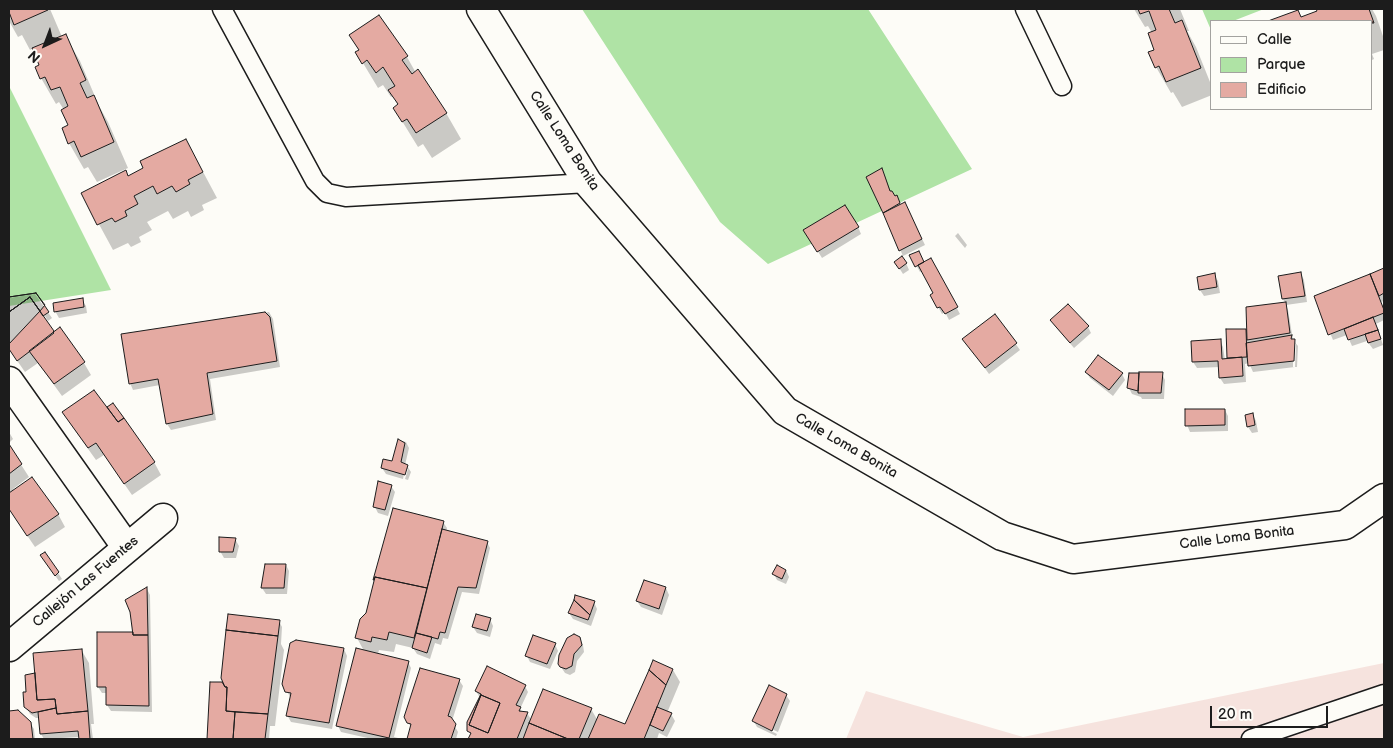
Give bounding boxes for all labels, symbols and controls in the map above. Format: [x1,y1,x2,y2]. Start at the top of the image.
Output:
north arrow [20,20,70,70]
legend [1210,20,1373,110]
text: Calle [1257,30,1292,49]
text: N [25,47,44,66]
text: Parque [1257,55,1305,74]
text: Edificio [1257,80,1306,99]
street label: Calle Loma Bonita [526,88,602,194]
street label: Calle Loma Bonita [792,410,900,482]
street label: Calle Loma Bonita [1179,523,1295,553]
street label: Callejón Las Fuentes [30,533,142,631]
scale bar [1213,696,1330,728]
text: 20 m [1218,705,1252,724]

